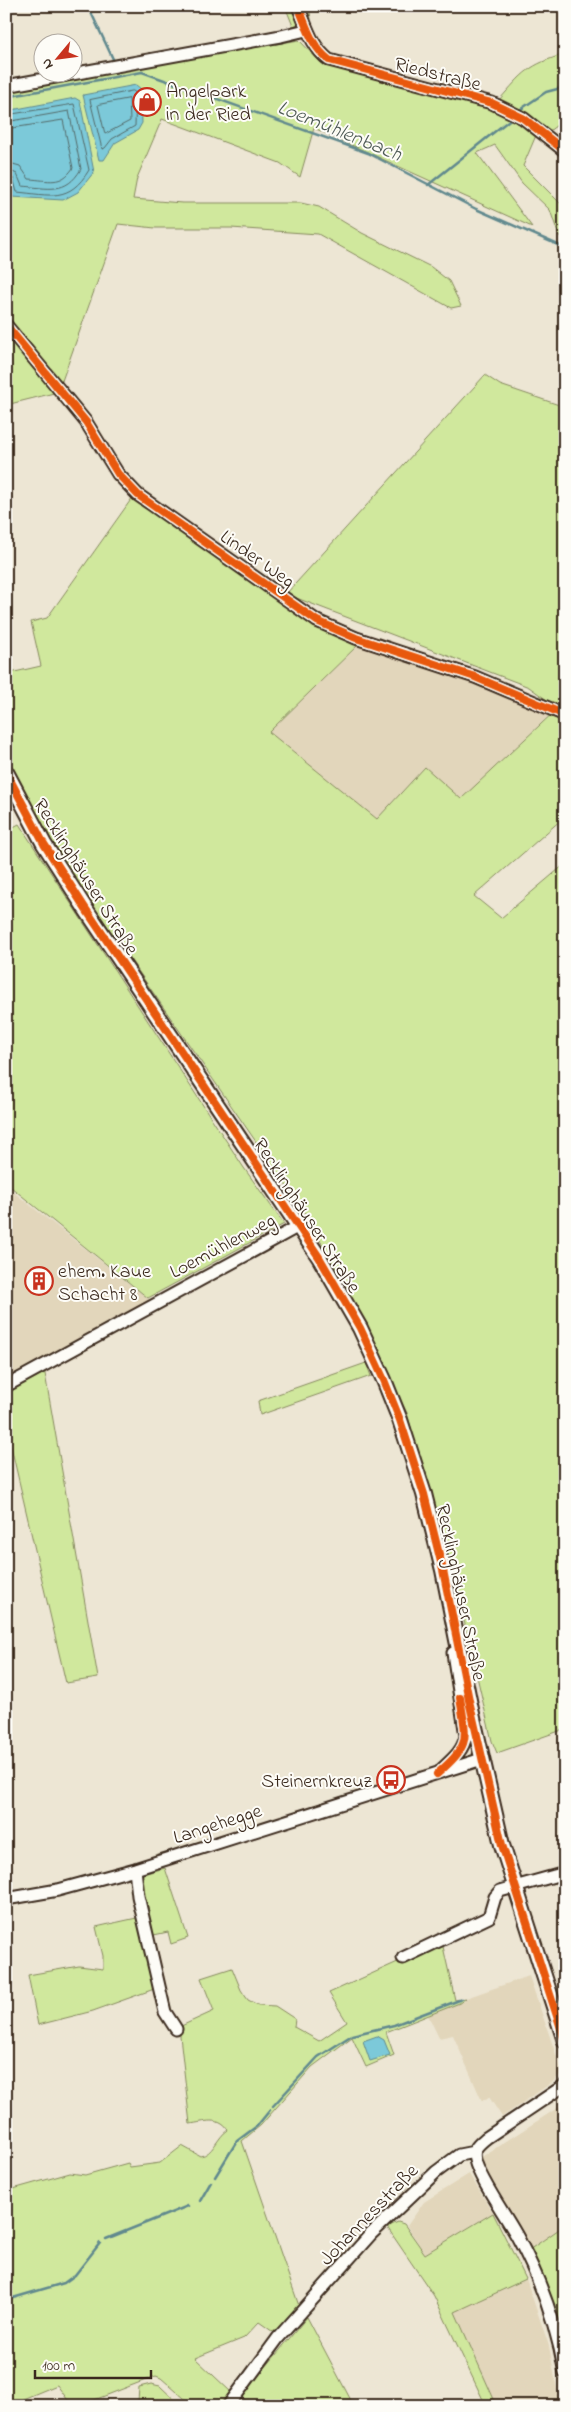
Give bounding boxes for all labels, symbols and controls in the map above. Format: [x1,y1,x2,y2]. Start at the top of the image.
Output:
north arrow [32,32,82,82]
street label: Riedstraße [391,51,484,100]
text: N [36,54,59,73]
place label: Angelpark in der Ried [166,78,251,130]
shop icon: Angelpark in der Ried [132,87,162,117]
water label: Loemühlenbach [273,93,407,171]
street label: Linder Weg [213,524,300,597]
street label: Recklinghäuser Straße [24,793,145,962]
street label: Recklinghäuser Straße [244,1133,367,1300]
street label: Loemühlenweg [165,1207,282,1288]
place label: ehem. Kaue Schacht 8 [58,1258,151,1310]
building icon: ehem. Kaue Schacht 8 [24,1266,54,1296]
street label: Recklinghäuser Straße [426,1501,492,1684]
bus stop icon: Steinernkreuz [376,1765,406,1795]
place label: Steinernkreuz [261,1768,373,1797]
street label: Langehegge [170,1797,266,1854]
street label: Johannesstraße [314,2158,426,2273]
scale bar [35,2347,151,2379]
text: 100 m [42,2355,75,2377]

